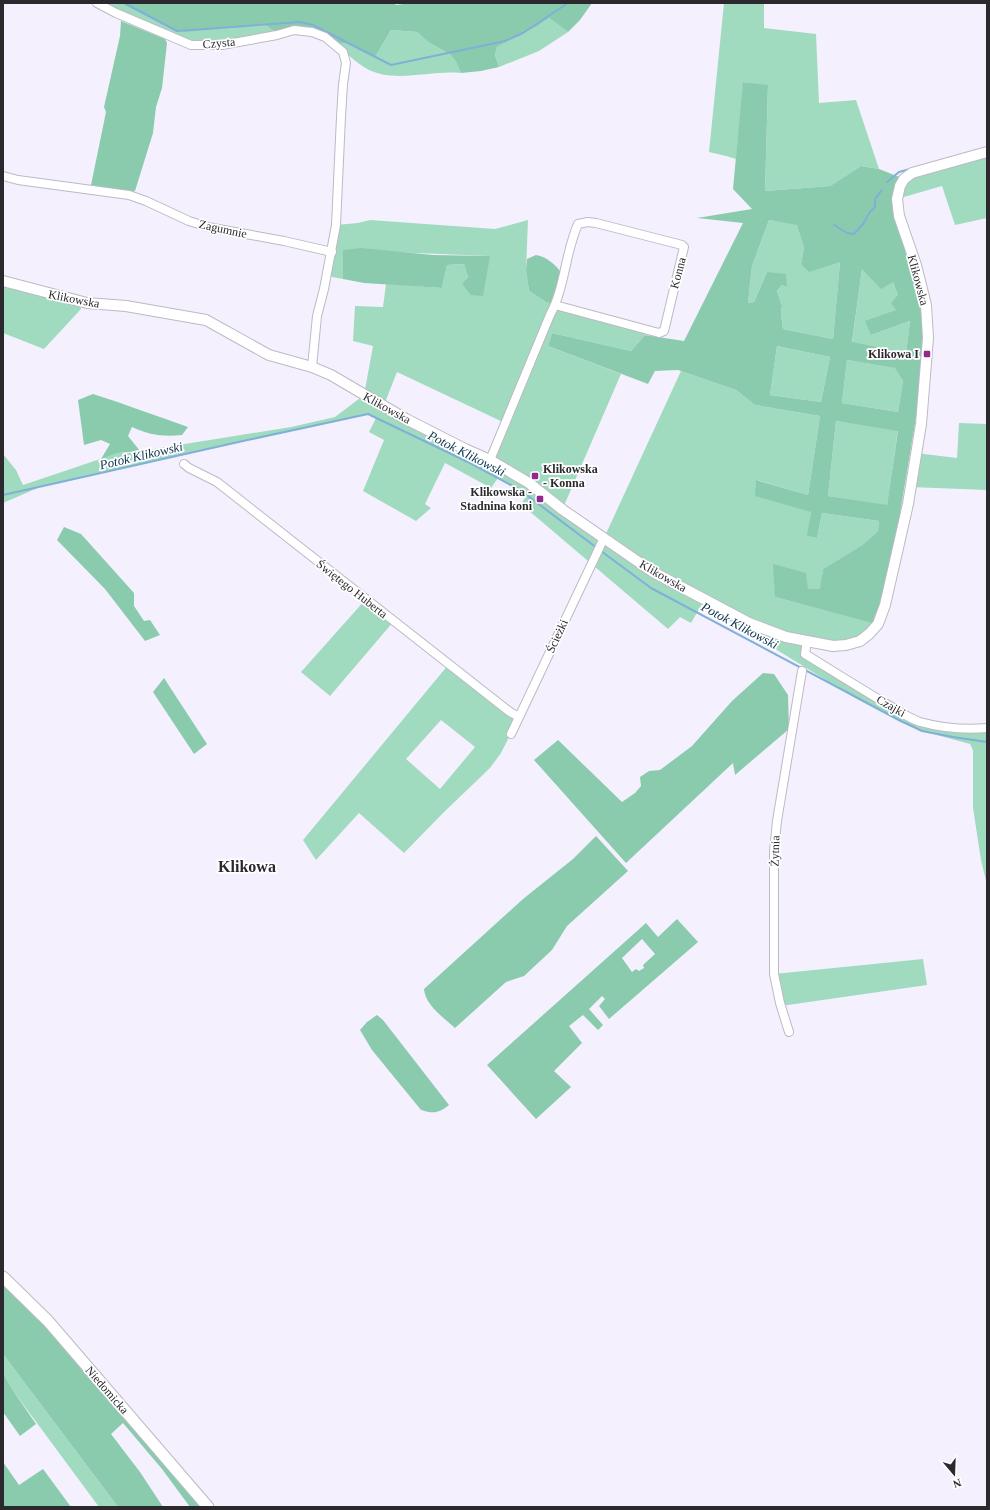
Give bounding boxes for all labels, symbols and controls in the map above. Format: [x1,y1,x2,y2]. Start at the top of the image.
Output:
street label: Czysta [202,35,237,51]
street label: Zagumnie [198,217,248,241]
street label: Klikowska [905,253,932,308]
street label: Konna [667,255,689,290]
street label: Klikowska [47,287,102,311]
place label: Klikowa I [868,347,919,361]
marker: Klikowa I [922,349,932,359]
street label: Klikowska [361,389,414,427]
water label: Potok Klikowski [425,427,508,480]
water label: Potok Klikowski [97,439,185,473]
place label: Klikowska - Konna [543,462,598,490]
marker: Klikowska - Konna [530,471,540,481]
place label: Klikowska - Stadnina koni [460,485,533,513]
marker: Klikowska - Stadnina koni [535,494,545,504]
street label: Świętego Huberta [314,557,391,621]
street label: Klikowska [637,557,690,595]
water label: Potok Klikowski [698,598,781,652]
street label: Ścieżki [543,616,571,655]
street label: Czajki [874,692,909,720]
street label: Żytnia [767,834,783,867]
district label: Klikowa [218,858,276,875]
street label: Niedomicka [82,1363,132,1417]
north arrow [934,1454,974,1494]
text: N [951,1476,963,1490]

